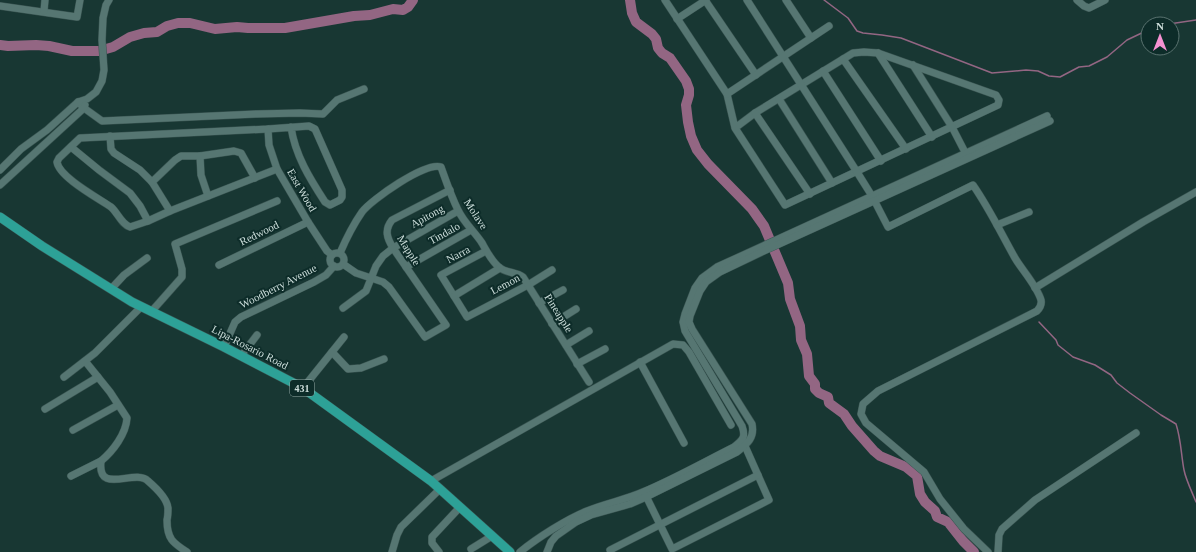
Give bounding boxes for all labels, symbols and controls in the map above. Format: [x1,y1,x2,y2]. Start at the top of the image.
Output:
north arrow [1140,16,1180,56]
text: N [1156,20,1164,32]
street label: East Wood [285,166,319,214]
street label: Molave [462,197,490,231]
street label: Apitong [408,202,446,230]
street label: Redwood [237,218,281,248]
street label: Tindalo [426,219,462,246]
street label: Mapple [395,233,423,268]
street label: Narra [444,243,472,265]
street label: Woodberry Avenue [238,261,319,311]
street label: Lemon [488,271,522,297]
street label: Pineapple [542,291,576,335]
street label: Lipa-Rosario Road [210,323,291,372]
road number: 431 [290,380,314,396]

